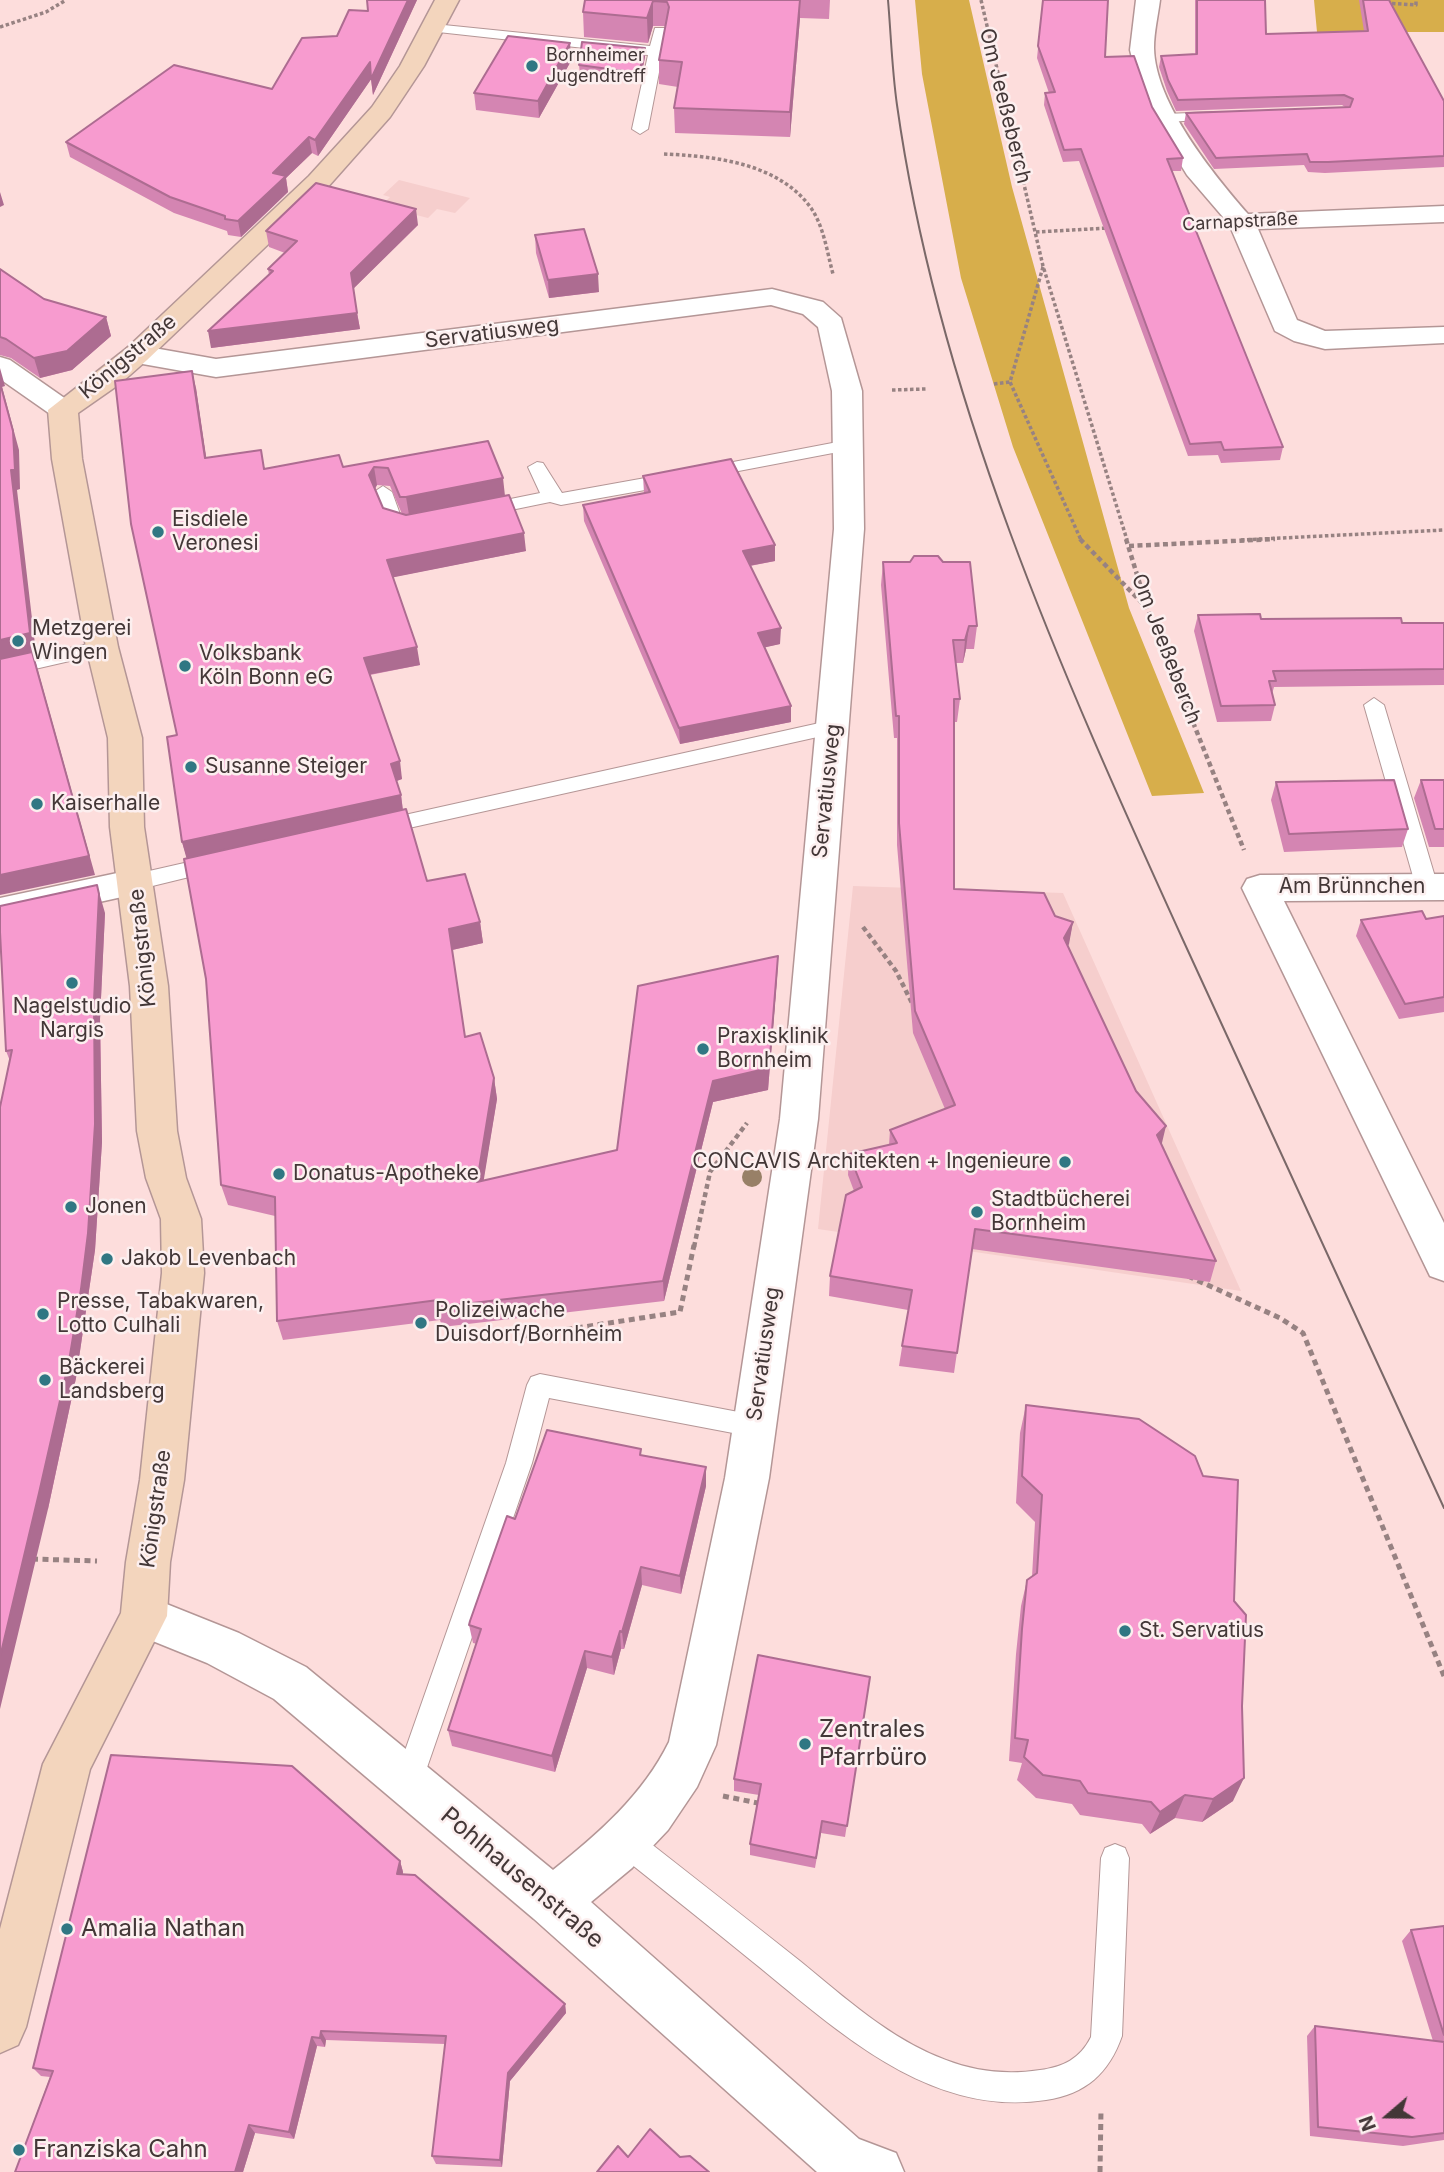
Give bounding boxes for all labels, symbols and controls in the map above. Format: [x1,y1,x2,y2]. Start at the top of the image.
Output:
street label: Om Jeeßeberch [974,26,1036,186]
place label: Bornheimer Jugendtreff [546,45,646,88]
marker: Bornheimer Jugendtreff [524,58,540,74]
street label: Carnapstraße [1182,208,1298,236]
street label: Königstraße [74,309,182,405]
street label: Servatiusweg [424,312,560,354]
place label: Eisdiele Veronesi [172,507,259,557]
marker: Eisdiele Veronesi [150,524,166,540]
street label: Om Jeeßeberch [1126,570,1206,728]
place label: Metzgerei Wingen [32,616,131,666]
marker: Metzgerei Wingen [10,633,26,649]
place label: Volksbank Köln Bonn eG [199,641,333,691]
marker: Volksbank Köln Bonn eG [177,658,193,674]
street label: Servatiusweg [807,723,847,859]
place label: Susanne Steiger [205,754,367,780]
marker: Susanne Steiger [183,759,199,775]
place label: Kaiserhalle [51,791,160,817]
marker: Kaiserhalle [29,796,45,812]
street label: Am Brünnchen [1279,874,1425,900]
street label: Königstraße [124,887,162,1009]
marker: Nagelstudio Nargis [64,975,80,991]
place label: Nagelstudio Nargis [13,994,131,1044]
place label: Praxisklinik Bornheim [717,1024,828,1074]
marker: Praxisklinik Bornheim [695,1041,711,1057]
place label: CONCAVIS Architekten + Ingenieure [692,1149,1051,1175]
marker: CONCAVIS Architekten + Ingenieure [1057,1154,1073,1170]
place label: Donatus-Apotheke [293,1161,479,1187]
marker: Donatus-Apotheke [271,1166,287,1182]
place label: Stadtbücherei Bornheim [991,1187,1130,1237]
place label: Jonen [85,1194,147,1220]
marker: Jonen [63,1199,79,1215]
marker: Stadtbücherei Bornheim [969,1204,985,1220]
place label: Jakob Levenbach [121,1246,296,1272]
marker: Jakob Levenbach [99,1251,115,1267]
street label: Servatiusweg [742,1285,786,1423]
place label: Presse, Tabakwaren, Lotto Culhali [57,1289,264,1339]
place label: Polizeiwache Duisdorf/Bornheim [435,1298,622,1348]
marker: Presse, Tabakwaren, Lotto Culhali [35,1306,51,1322]
marker: Polizeiwache Duisdorf/Bornheim [413,1315,429,1331]
place label: Bäckerei Landsberg [59,1355,165,1405]
marker: Bäckerei Landsberg [37,1372,53,1388]
street label: Königstraße [135,1448,177,1570]
place label: St. Servatius [1139,1618,1264,1644]
marker: St. Servatius [1117,1623,1133,1639]
place label: Zentrales Pfarrbüro [819,1716,927,1772]
marker: Zentrales Pfarrbüro [797,1736,813,1752]
street label: Pohlhausenstraße [435,1801,609,1955]
place label: Amalia Nathan [81,1915,245,1943]
marker: Amalia Nathan [59,1921,75,1937]
north arrow [1353,2081,1423,2151]
text: N [1355,2113,1381,2134]
place label: Franziska Cahn [33,2136,208,2164]
marker: Franziska Cahn [11,2142,27,2158]

